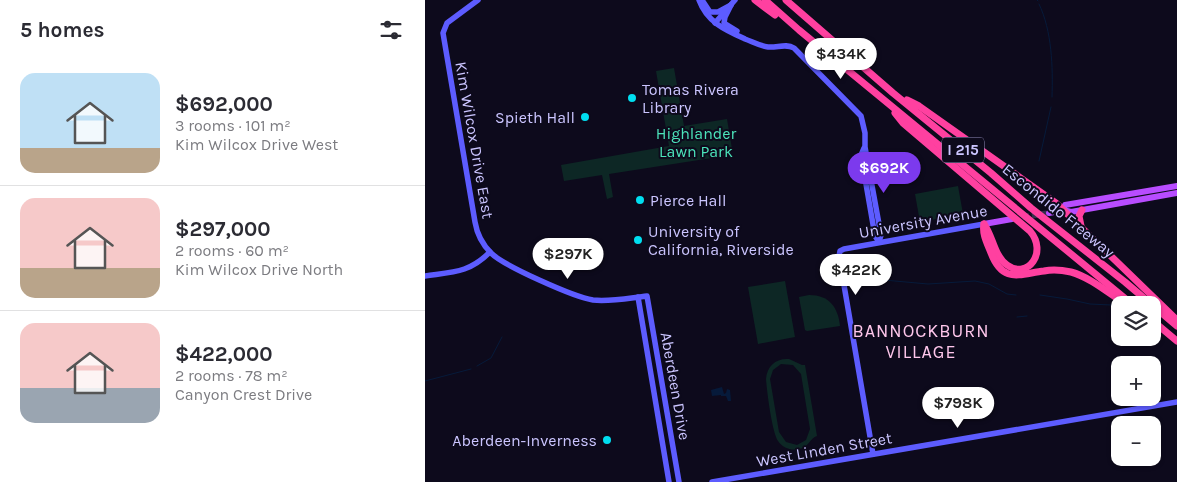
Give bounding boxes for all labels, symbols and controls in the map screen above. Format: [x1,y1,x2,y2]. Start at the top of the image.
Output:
icon: filters [377,16,405,44]
text: 5 homes [20,18,105,42]
pin: $434K [806,38,876,80]
text: $434K [816,44,866,63]
street label: Kim Wilcox Drive East [451,60,498,220]
place label: Tomas Rivera Library [642,80,739,117]
text: $692,000 [175,92,273,116]
marker: Tomas Rivera Library [626,92,638,104]
icon: home [60,93,120,153]
place label: Spieth Hall [495,108,575,127]
marker: Spieth Hall [579,111,591,123]
text: 3 rooms · 101 m² [175,116,291,135]
park label: Highlander Lawn Park [656,124,737,161]
text: Kim Wilcox Drive West [175,135,338,154]
road number: I 215 [942,138,984,162]
pin: $692K [849,152,919,194]
text: $692K [859,158,909,177]
street label: Escondido Freeway [999,159,1119,262]
place label: Pierce Hall [650,191,726,210]
marker: Pierce Hall [634,194,646,206]
street label: University Avenue [857,201,989,242]
text: $297,000 [175,217,271,241]
icon: home [60,218,120,278]
place label: University of California, Riverside [648,222,794,259]
marker: University of California, Riverside [632,234,644,246]
pin: $297K [533,238,603,280]
text: 2 rooms · 60 m² [175,241,289,260]
text: $297K [544,244,592,263]
pin: $422K [821,254,891,296]
text: Kim Wilcox Drive North [175,260,343,279]
text: $422K [831,260,881,279]
map controls [1111,296,1161,466]
button: layers [1111,296,1161,346]
district label: BANNOCKBURN VILLAGE [852,320,990,363]
street label: Aberdeen Drive [657,331,694,442]
text: $422,000 [175,342,273,366]
icon: home [60,343,120,403]
button: + [1111,356,1161,406]
text: 2 rooms · 78 m² [175,366,288,385]
text: Canyon Crest Drive [175,385,312,404]
pin: $798K [923,386,993,429]
text: $798K [933,393,983,412]
button: − [1111,416,1161,466]
street label: West Linden Street [755,428,893,471]
place label: Aberdeen-Inverness [452,431,597,450]
marker: Aberdeen-Inverness [601,434,613,446]

